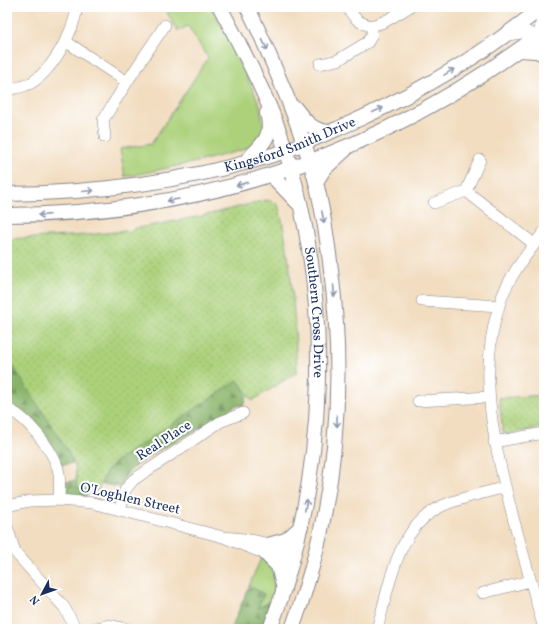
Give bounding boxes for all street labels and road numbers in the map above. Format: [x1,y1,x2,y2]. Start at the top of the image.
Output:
street label: Kingsford Smith Drive [222,112,359,177]
street label: Southern Cross Drive [299,245,328,378]
street label: Real Place [133,416,196,466]
street label: O'Loghlen Street [78,478,182,520]

